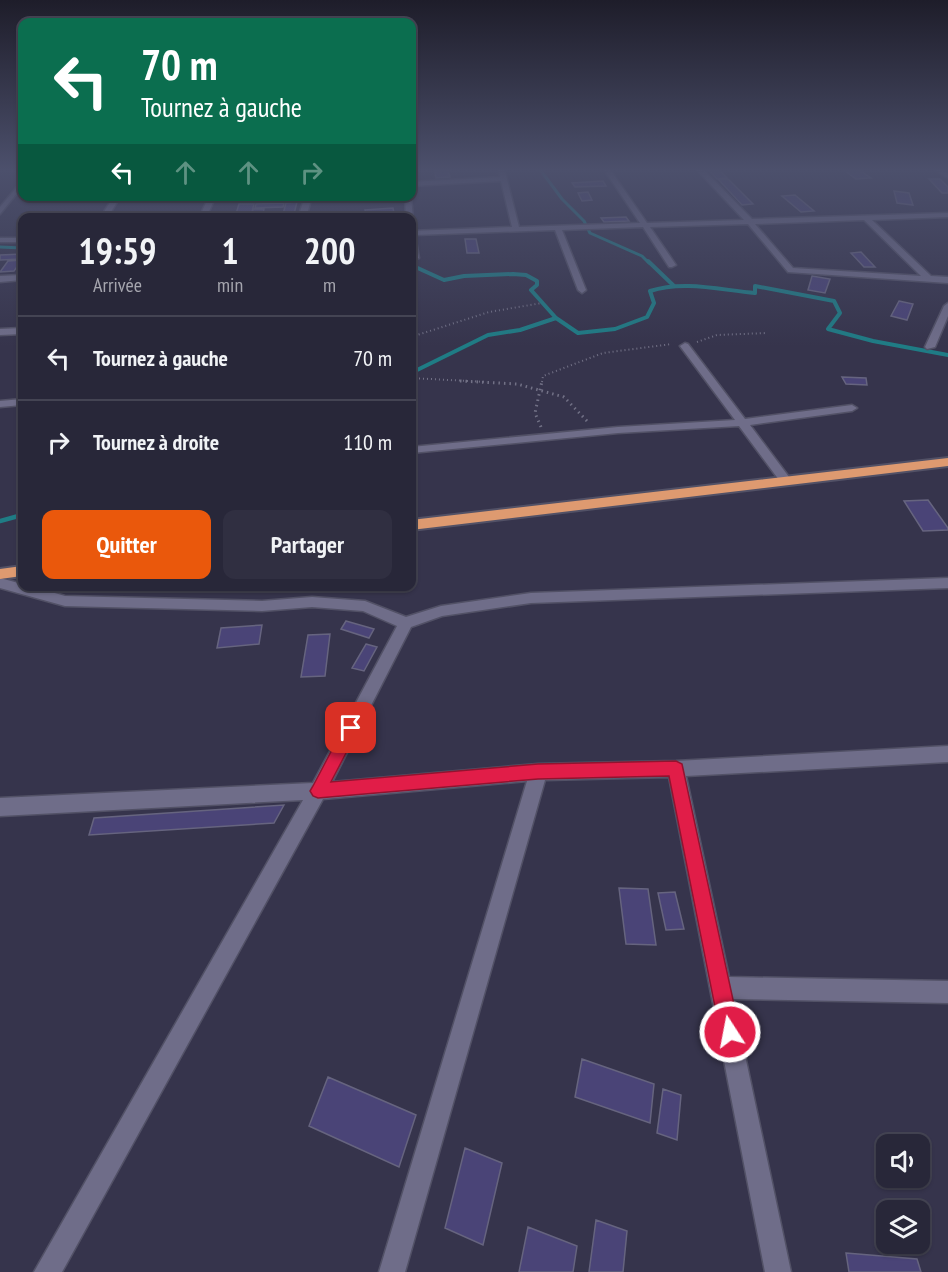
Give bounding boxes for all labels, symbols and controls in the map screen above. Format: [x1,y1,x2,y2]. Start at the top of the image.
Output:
text: 70 m [141,37,218,92]
icon: left [42,42,120,120]
text: Tournez à gauche [141,90,302,124]
icon: left [106,156,139,189]
icon: ahead [169,156,202,189]
icon: ahead [232,156,265,189]
icon: right [295,156,328,189]
text: 19:59 [79,227,156,274]
text: 1 [221,227,239,274]
text: 200 [304,227,355,274]
text: Arrivée [93,272,142,298]
text: min [217,272,243,298]
text: m [323,272,336,298]
icon: left [42,342,75,375]
text: Tournez à gauche [93,344,228,372]
text: 70 m [353,344,392,372]
icon: right [42,426,75,459]
text: Tournez à droite [93,428,219,456]
text: 110 m [343,428,392,456]
button: Quitter [42,510,211,579]
button: Partager [223,510,392,579]
pin [325,702,376,753]
icon: arrive [334,711,367,744]
position arrow [698,1000,762,1064]
map controls [876,1134,930,1254]
button: sound [876,1134,930,1188]
button: layers [876,1200,930,1254]

